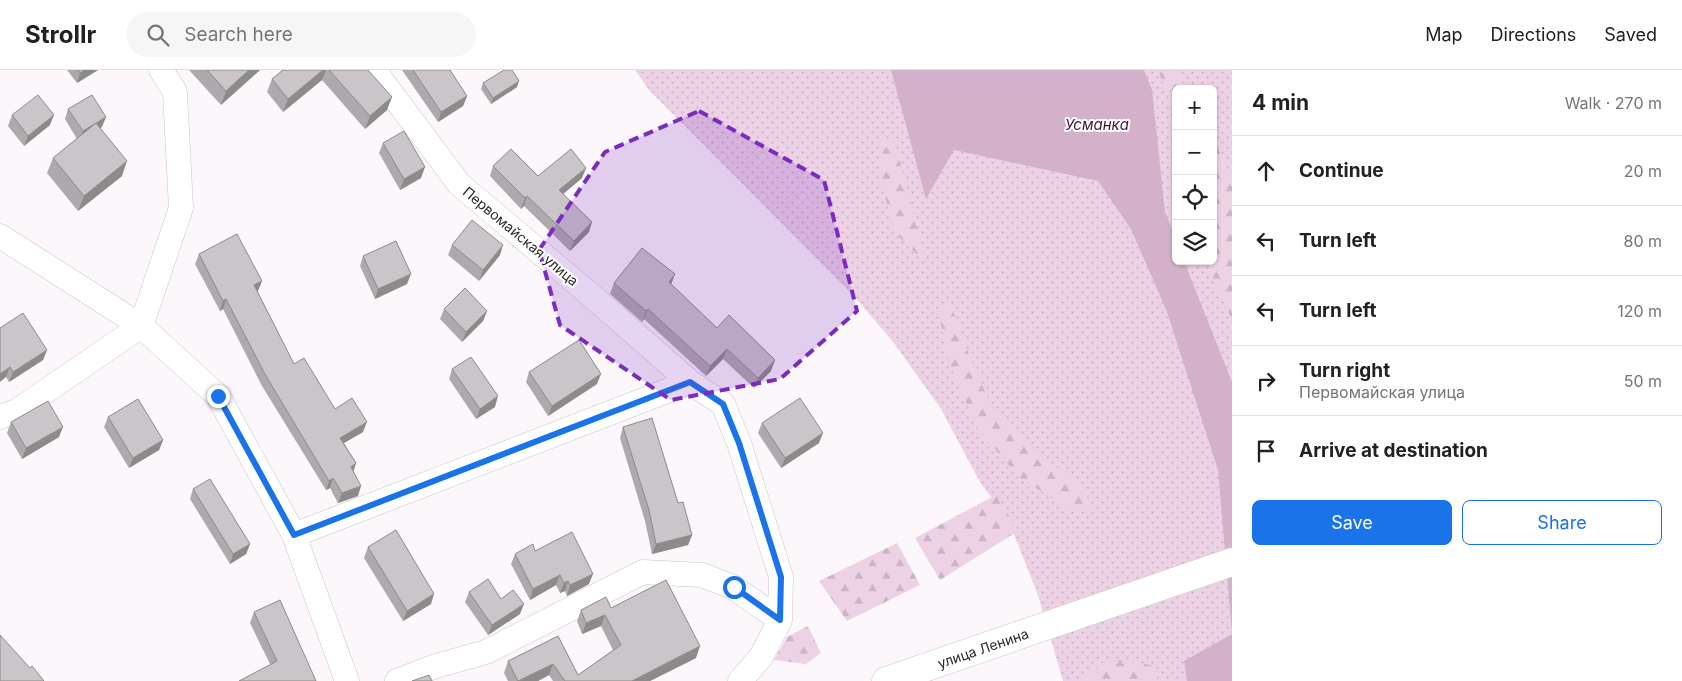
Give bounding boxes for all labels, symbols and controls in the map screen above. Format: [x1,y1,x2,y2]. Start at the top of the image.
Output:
search box [126,12,476,57]
text: Strollr [25,20,96,49]
icon: search [144,21,172,49]
text: Search here [184,23,293,46]
text: Map [1425,24,1463,45]
text: Directions [1491,24,1576,45]
text: Saved [1604,24,1657,45]
map controls [1172,85,1217,265]
button: + [1172,85,1217,130]
text: 4 min [1252,90,1309,115]
text: Walk · 270 m [1565,93,1662,113]
water label: Усманка [1065,115,1129,134]
button: − [1172,130,1217,175]
icon: ahead [1252,157,1280,185]
text: Continue [1299,159,1384,182]
text: 20 m [1624,161,1662,181]
button: locate [1172,175,1217,220]
street label: Первомайская улица [460,183,582,289]
button: layers [1172,220,1217,265]
icon: left [1252,227,1280,255]
text: Turn left [1299,229,1377,252]
text: 80 m [1623,231,1662,251]
icon: left [1252,297,1280,325]
text: Turn left [1299,299,1377,322]
text: 120 m [1617,301,1662,321]
text: Turn right [1299,359,1390,382]
icon: right [1252,367,1280,395]
text: 50 m [1624,371,1662,391]
text: Первомайская улица [1299,382,1465,402]
route end [207,385,230,408]
icon: arrive [1252,437,1280,465]
text: Arrive at destination [1299,439,1488,462]
button: Save [1252,500,1452,545]
button: Share [1462,500,1662,545]
route start [723,576,746,599]
street label: улица Ленина [935,624,1031,672]

